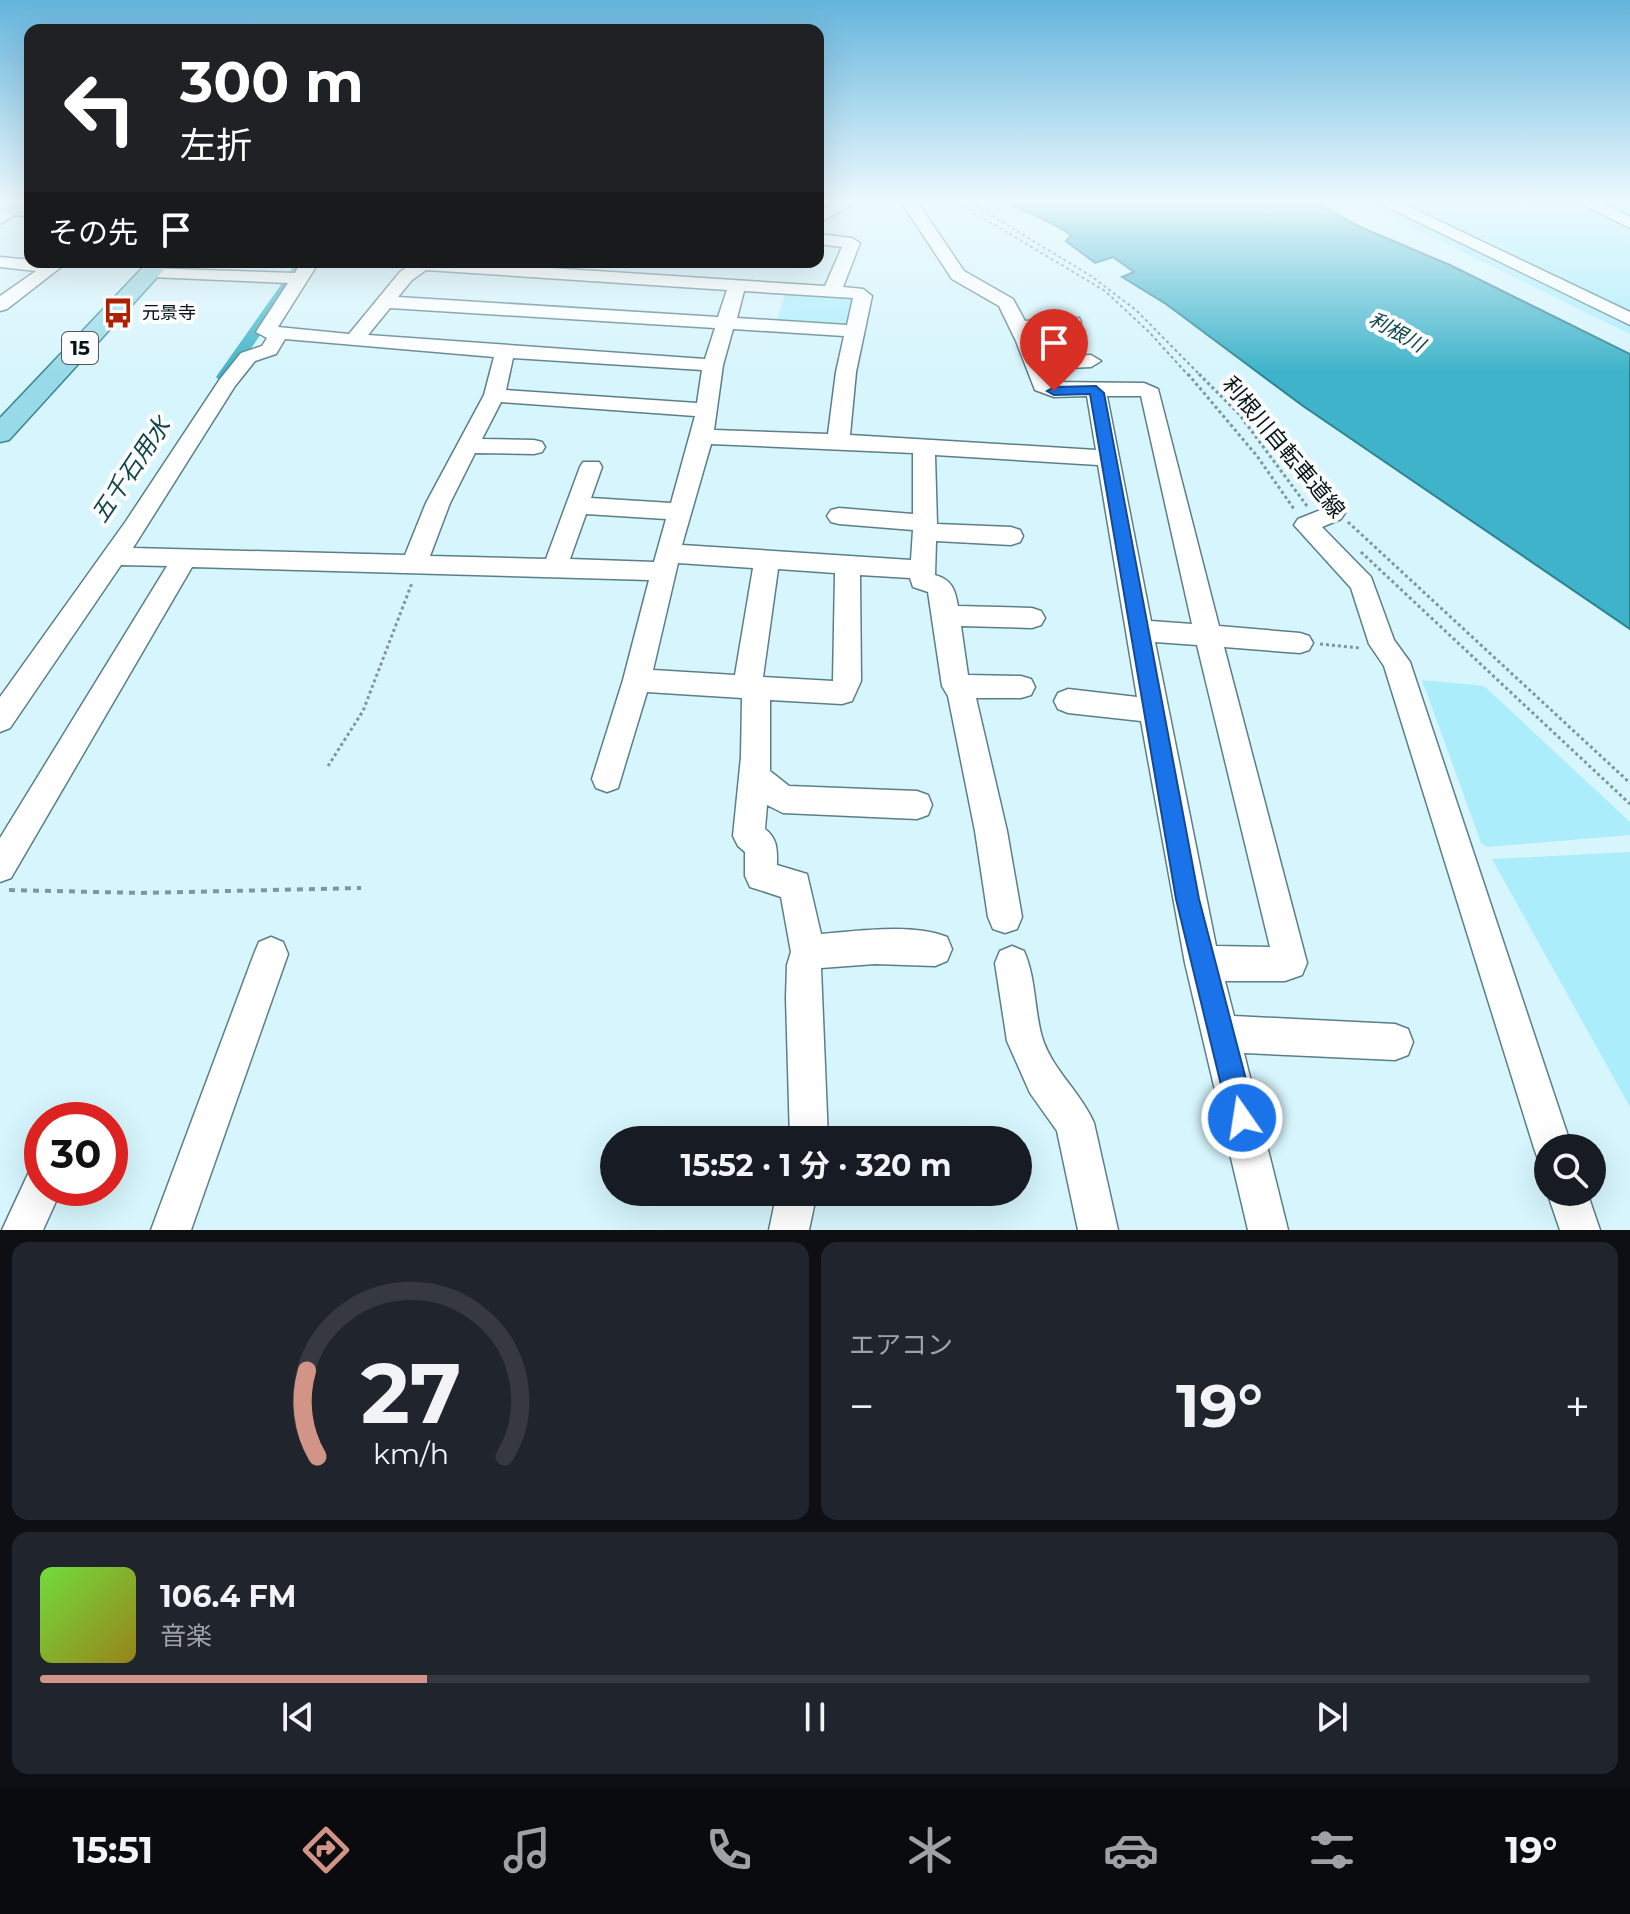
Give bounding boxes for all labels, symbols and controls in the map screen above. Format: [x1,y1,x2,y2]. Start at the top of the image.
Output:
text: 300 m [180,48,364,116]
icon: left [48,56,152,160]
text: 左折 [180,123,252,167]
icon: arrive [154,208,198,252]
text: その先 [48,214,138,251]
bus stop icon: 元景寺 [101,296,135,330]
place label: 元景寺 [142,302,196,324]
water label: 利根川 [1365,307,1431,358]
pin [1020,309,1088,391]
icon: arrive [1032,321,1076,365]
road number: 15 [62,332,98,364]
street label: 利根川自転車道線 [1217,371,1351,523]
water label: 五千石用水 [85,409,178,528]
position arrow [1200,1076,1284,1160]
speed limit sign: 30 [24,1102,128,1206]
map controls [1534,1134,1606,1206]
button: search [1534,1134,1606,1206]
text: 15:52 · 1 分 · 320 m [681,1147,951,1184]
text: エアコン [849,1329,953,1361]
text: 27 [360,1342,461,1444]
text: 19° [1176,1369,1263,1442]
text: − [849,1379,874,1433]
text: + [1565,1379,1590,1433]
text: km/h [372,1436,449,1471]
text: 106.4 FM [160,1578,296,1615]
text: 音楽 [160,1620,212,1652]
icon: previous [276,1695,320,1739]
icon: pause [793,1695,837,1739]
icon: next [1310,1695,1354,1739]
icon: directions [298,1822,354,1878]
icon: music [499,1822,555,1878]
icon: phone [701,1822,757,1878]
icon: climate [902,1822,958,1878]
icon: car [1103,1822,1159,1878]
icon: filters [1304,1822,1360,1878]
text: 15:51 [73,1828,153,1872]
text: 19° [1505,1828,1557,1872]

